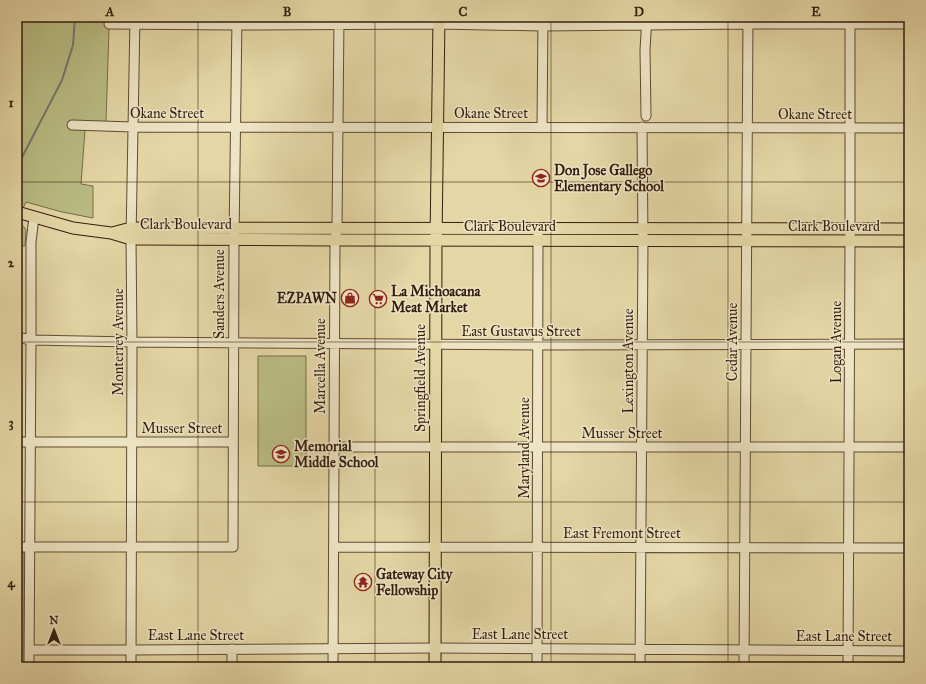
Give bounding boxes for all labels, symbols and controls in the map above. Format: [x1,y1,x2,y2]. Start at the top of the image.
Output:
text: A [105,4,115,20]
text: B [283,4,292,20]
text: C [459,4,468,20]
text: D [634,4,644,20]
text: E [811,4,821,20]
text: 1 [8,95,14,111]
street label: Okane Street [130,105,204,122]
street label: Okane Street [454,105,528,122]
street label: Okane Street [778,106,852,123]
place label: Don Jose Gallego Elementary School [554,162,665,196]
school or university icon: Don Jose Gallego Elementary School [531,168,551,188]
street label: Clark Boulevard [140,216,232,233]
street label: Clark Boulevard [464,218,556,235]
street label: Clark Boulevard [788,218,880,235]
street label: Sanders Avenue [211,249,228,339]
text: 2 [8,255,15,271]
place label: La Michoacana Meat Market [391,283,482,316]
street label: Monterrey Avenue [110,288,127,396]
shop icon: EZPAWN [340,288,360,308]
supermarket icon: La Michoacana Meat Market [368,289,388,309]
place label: EZPAWN [277,290,337,307]
street label: Logan Avenue [828,301,845,383]
street label: Cedar Avenue [724,303,741,381]
street label: Lexington Avenue [620,308,637,414]
street label: Marcella Avenue [312,318,329,414]
street label: East Gustavus Street [461,323,581,340]
street label: Springfield Avenue [412,324,429,432]
street label: Maryland Avenue [516,397,533,499]
text: 3 [8,415,14,431]
street label: Musser Street [142,420,222,437]
street label: Musser Street [582,425,662,442]
place label: Memorial Middle School [294,438,380,471]
school or university icon: Memorial Middle School [271,444,291,464]
street label: East Fremont Street [563,525,681,542]
place label: Gateway City Fellowship [376,566,454,600]
temple icon: Gateway City Fellowship [353,572,373,592]
text: 4 [7,575,15,591]
north arrow [34,610,74,650]
text: N [49,614,59,627]
street label: East Lane Street [472,626,568,643]
street label: East Lane Street [148,627,244,644]
street label: East Lane Street [796,628,892,645]

